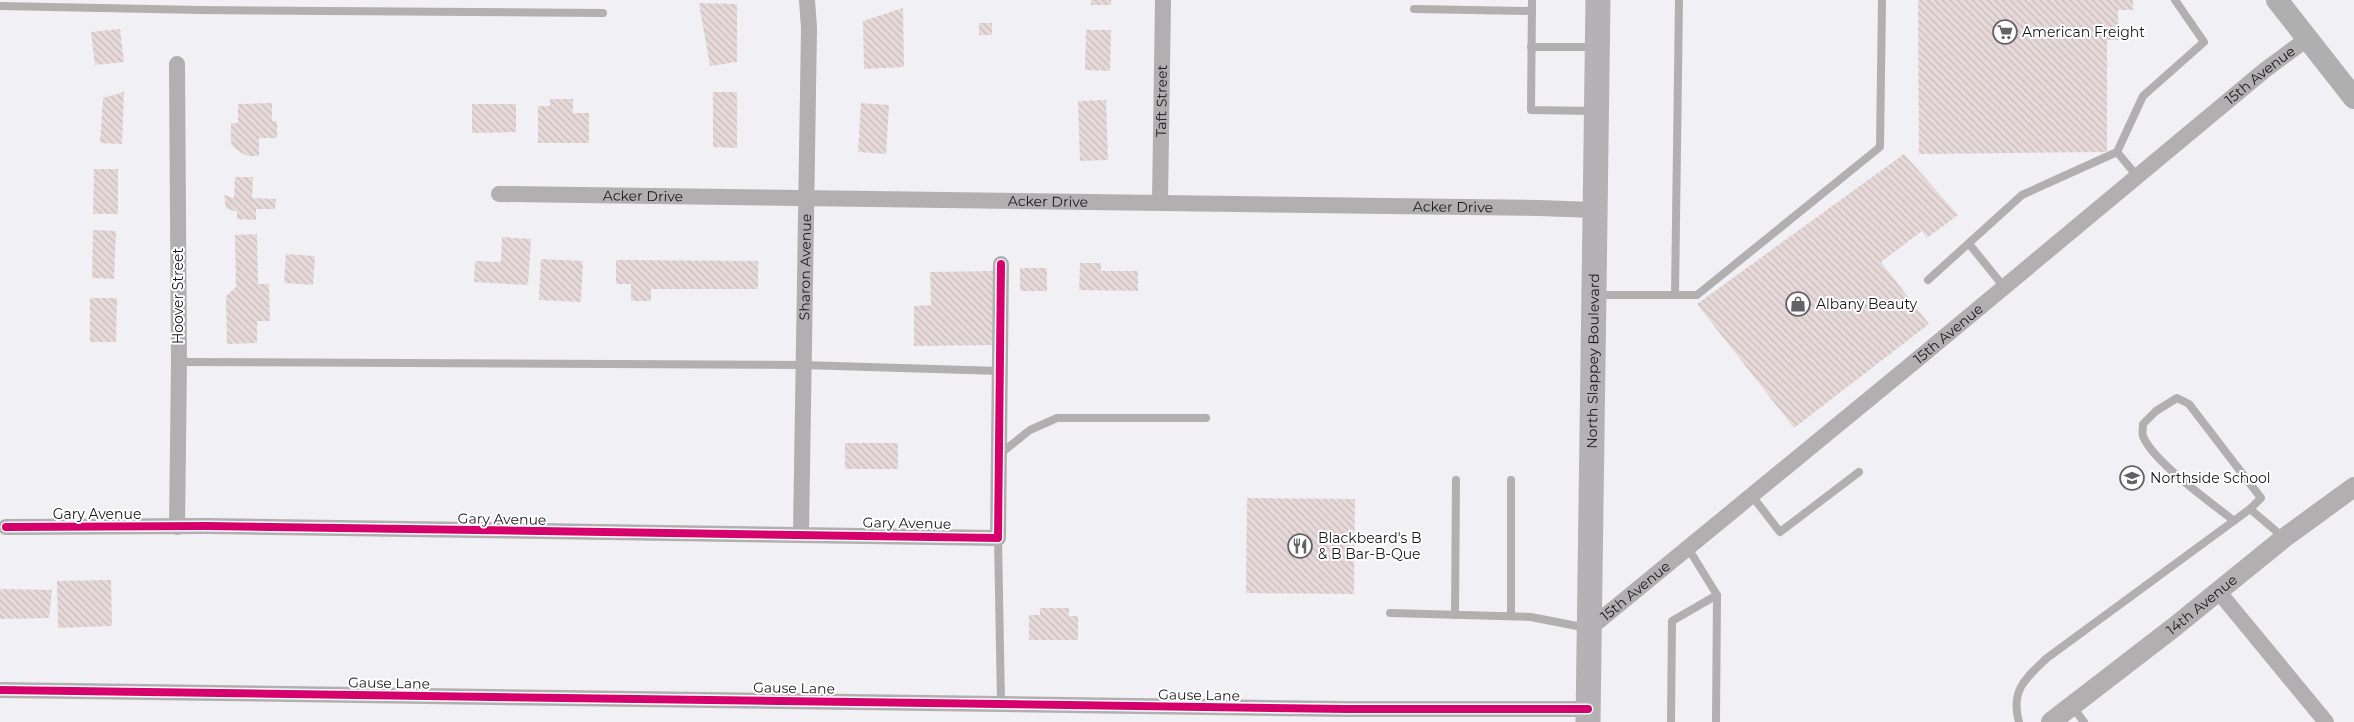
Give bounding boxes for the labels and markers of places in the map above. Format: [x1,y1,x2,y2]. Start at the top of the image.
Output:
supermarket icon: American Freight [1992,19,2018,45]
place label: American Freight [2022,23,2145,41]
shop icon: Albany Beauty [1785,291,1811,317]
place label: Albany Beauty [1816,295,1918,313]
school or university icon: Northside School [2119,465,2145,491]
place label: Northside School [2150,469,2271,487]
place label: Blackbeard's B & B Bar-B-Que [1318,529,1422,563]
restaurant icon: Blackbeard's B & B Bar-B-Que [1287,533,1313,559]

